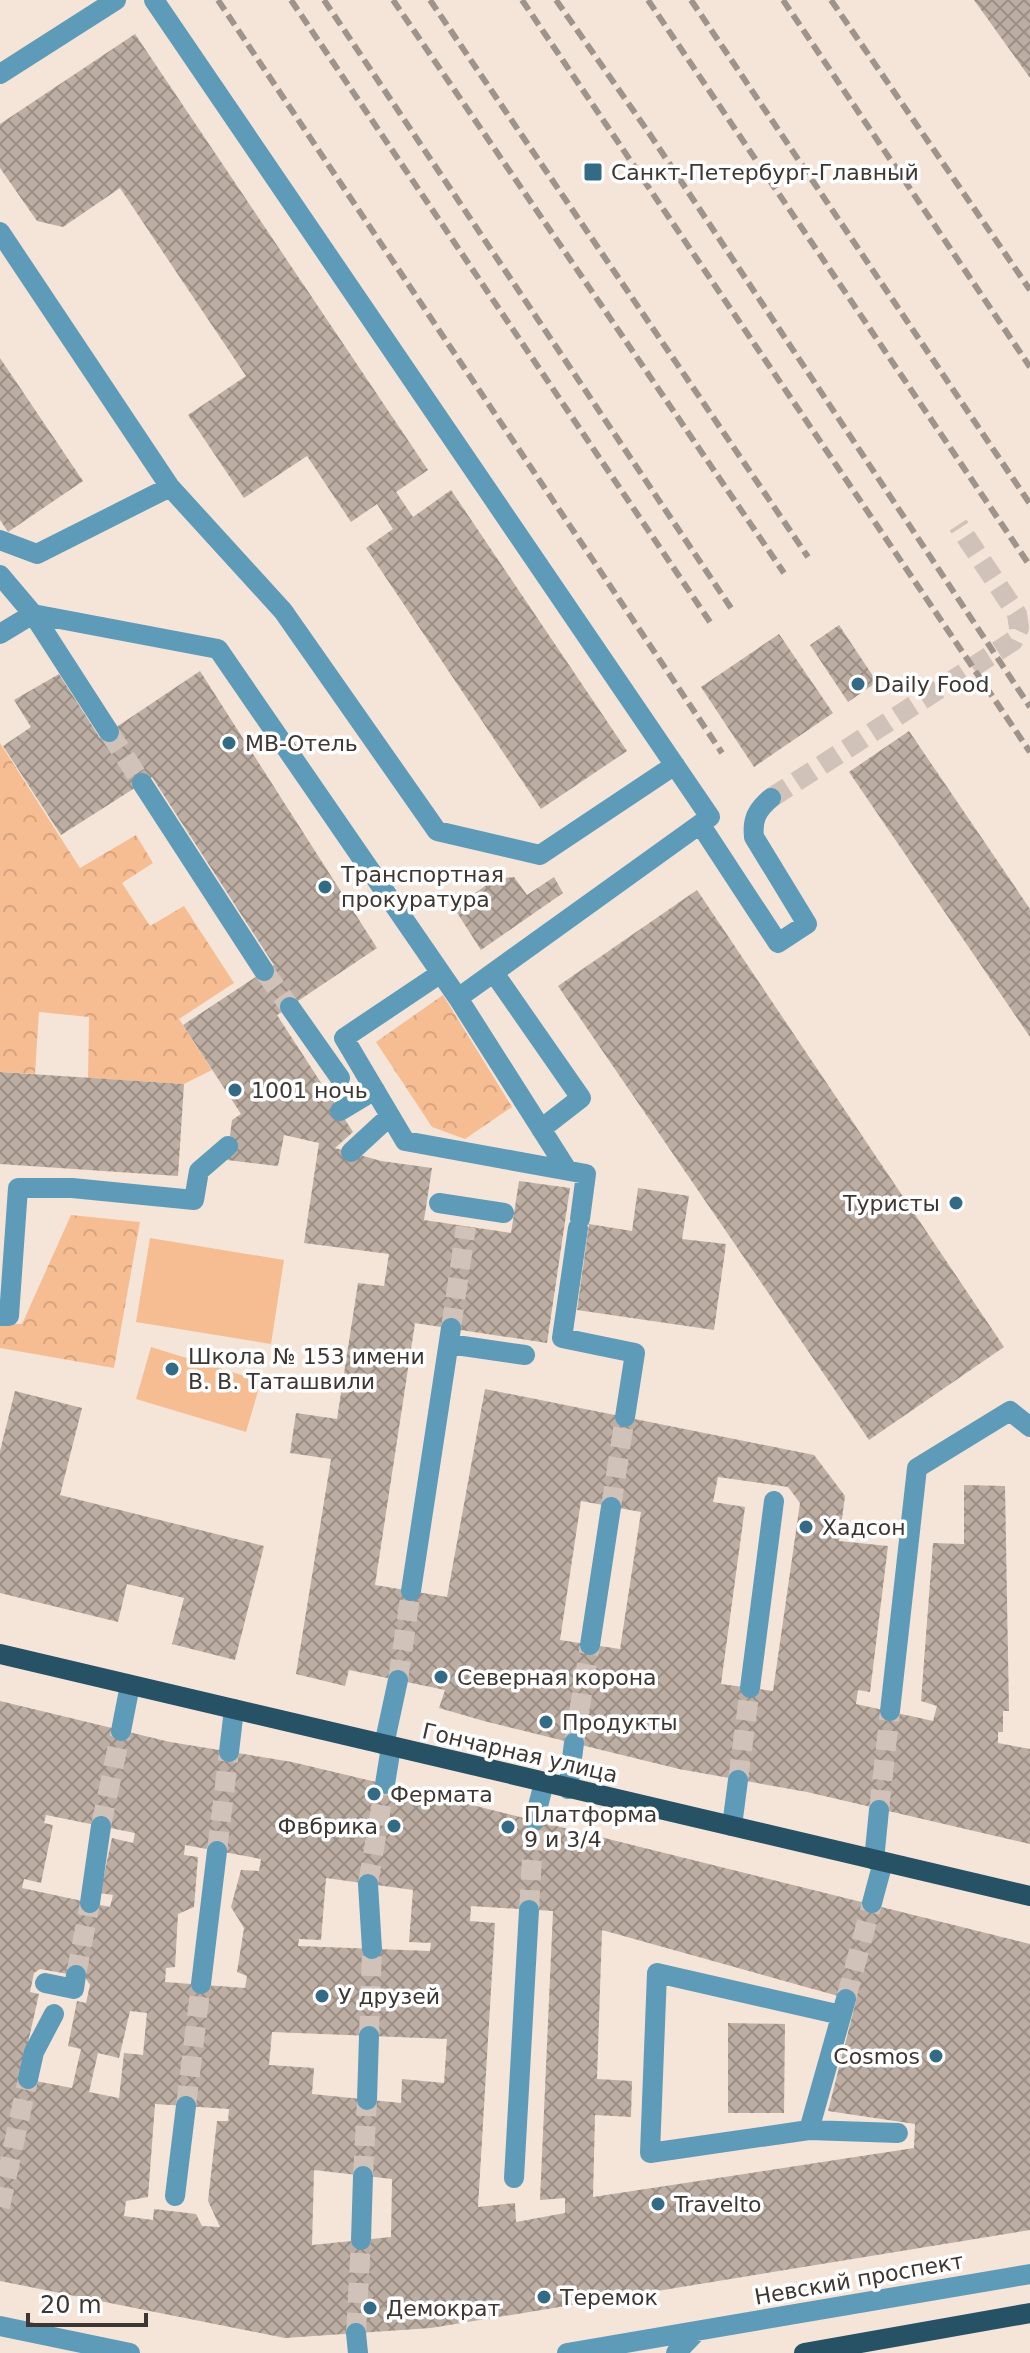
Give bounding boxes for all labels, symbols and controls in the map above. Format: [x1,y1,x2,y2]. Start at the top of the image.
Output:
place label: Санкт-Петербург-Главный [611,160,919,185]
marker: Санкт-Петербург-Главный [582,161,604,183]
place label: Daily Food [874,672,989,697]
marker: Daily Food [849,675,867,693]
place label: МВ-Отель [245,731,358,756]
marker: МВ-Отель [220,734,238,752]
place label: Транспортная прокуратура [340,862,504,912]
marker: Транспортная прокуратура [316,878,334,896]
place label: 1001 ночь [251,1078,368,1103]
marker: 1001 ночь [226,1081,244,1099]
place label: Туристы [842,1191,940,1216]
marker: Туристы [947,1194,965,1212]
place label: Школа № 153 имени В. В. Таташвили [188,1344,425,1394]
marker: Школа № 153 имени В. В. Таташвили [163,1360,181,1378]
place label: Хадсон [822,1515,906,1540]
marker: Хадсон [797,1518,815,1536]
place label: Северная корона [457,1665,657,1690]
marker: Северная корона [432,1668,450,1686]
place label: Продукты [562,1710,678,1735]
marker: Продукты [537,1713,555,1731]
street label: Гончарная улица [420,1718,620,1788]
place label: Фермата [390,1782,493,1807]
marker: Фермата [365,1785,383,1803]
place label: Платформа 9 и 3/4 [524,1802,657,1852]
place label: Фвбрика [277,1814,378,1839]
marker: Фвбрика [385,1817,403,1835]
marker: Платформа 9 и 3/4 [499,1818,517,1836]
place label: У друзей [338,1984,440,2009]
marker: У друзей [313,1987,331,2005]
place label: Cosmos [833,2044,920,2069]
marker: Cosmos [927,2047,945,2065]
place label: Travelto [673,2192,761,2217]
marker: Travelto [649,2195,667,2213]
street label: Невский проспект [752,2248,966,2310]
scale bar [28,2277,146,2327]
place label: Теремок [559,2285,658,2310]
marker: Теремок [535,2288,553,2306]
text: 20 m [40,2291,102,2319]
place label: Демократ [386,2296,501,2321]
marker: Демократ [361,2299,379,2317]

